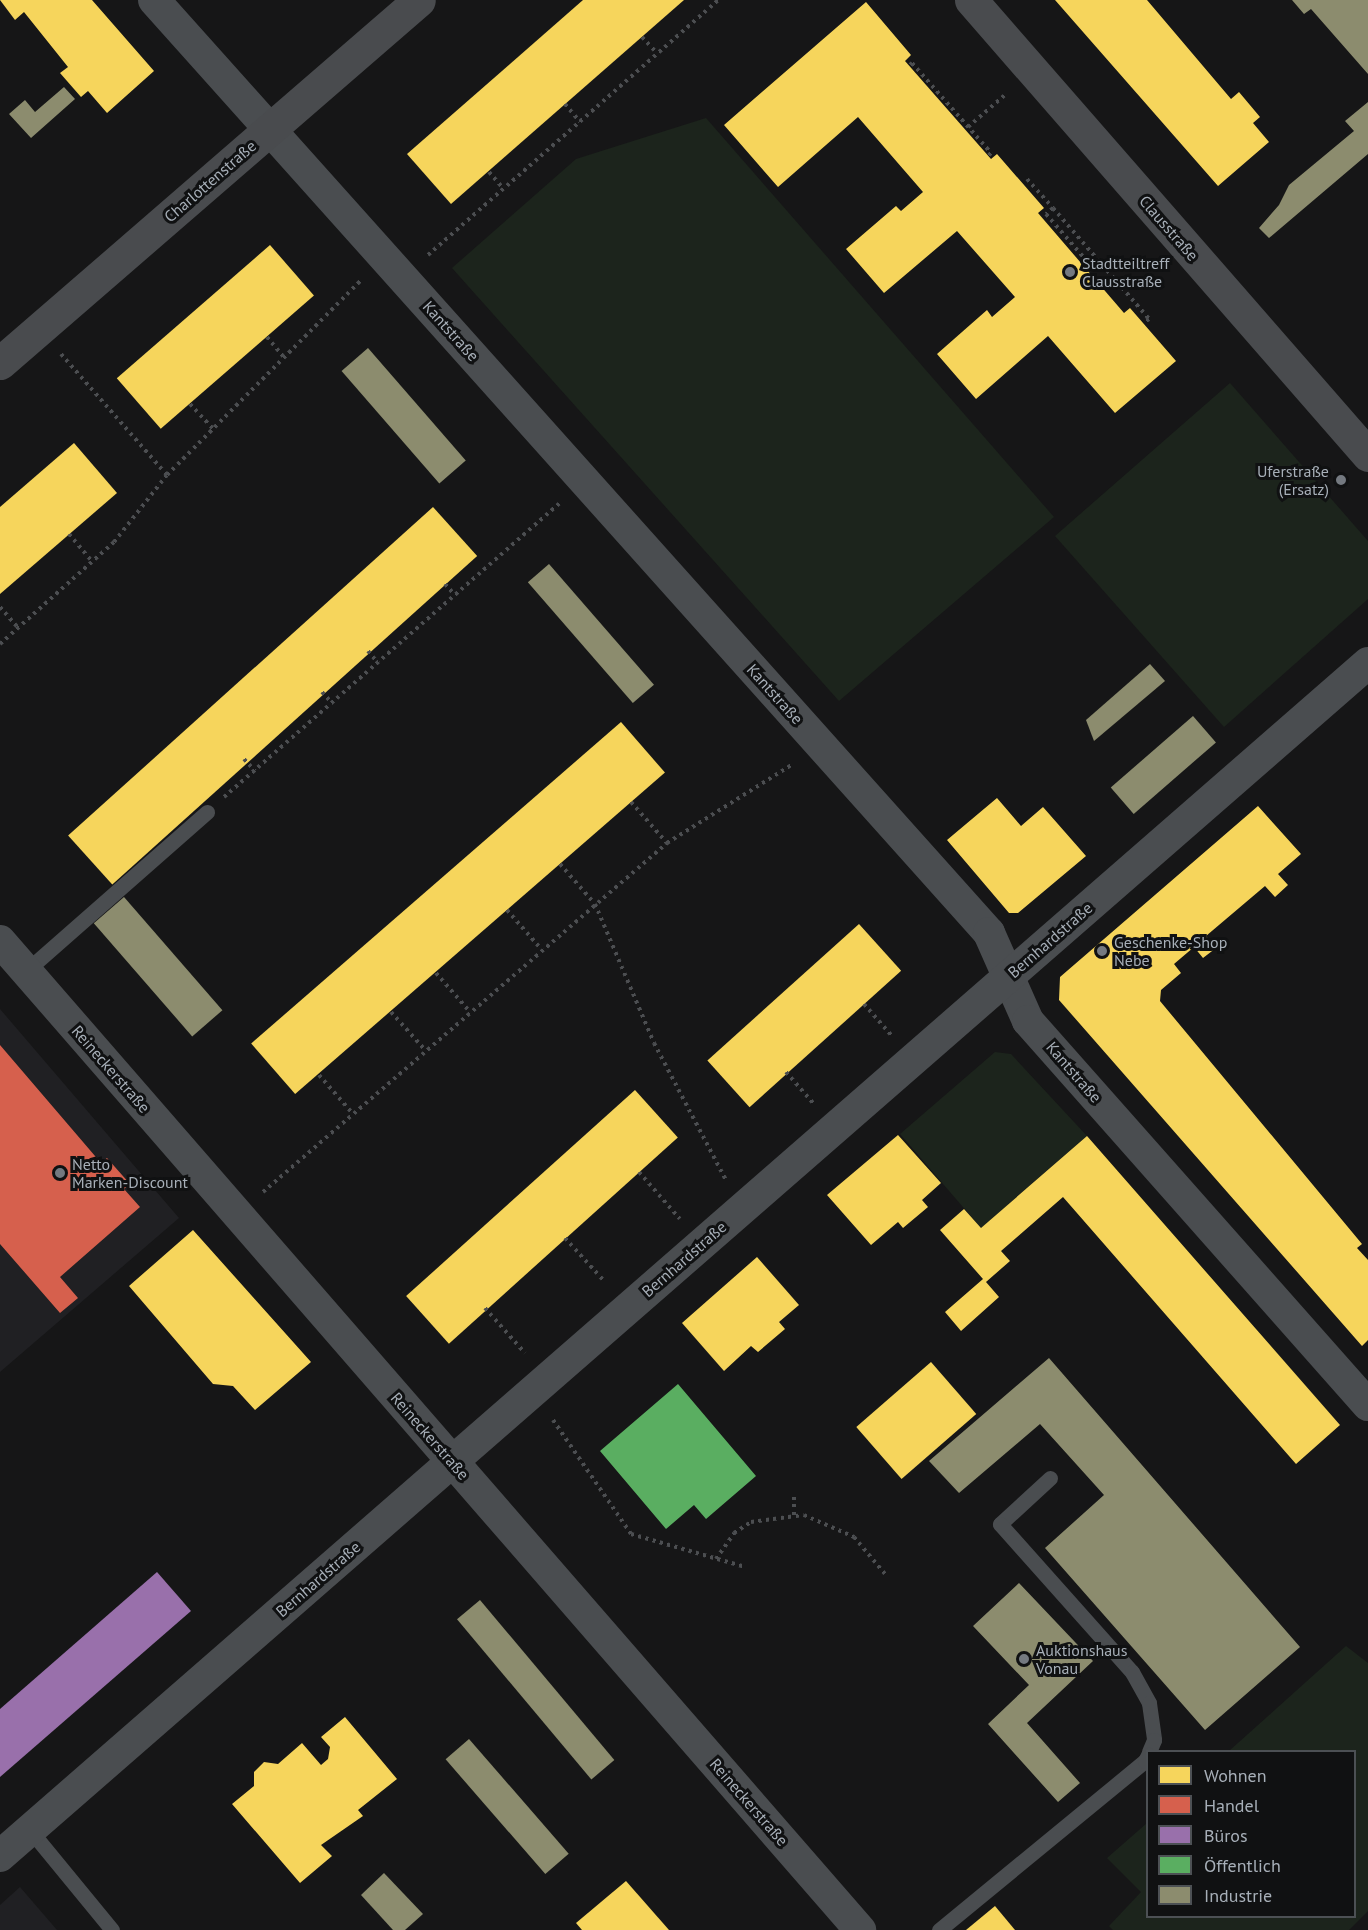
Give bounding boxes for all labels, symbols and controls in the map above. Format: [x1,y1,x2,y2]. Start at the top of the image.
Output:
street label: Charlottenstraße [160,136,260,226]
street label: Clausstraße [1135,191,1203,265]
place label: Stadtteiltreff Clausstraße [1082,253,1169,291]
marker: Stadtteiltreff Clausstraße [1063,265,1077,279]
street label: Kantstraße [419,297,483,365]
place label: Uferstraße (Ersatz) [1257,461,1329,499]
marker: Uferstraße (Ersatz) [1334,473,1348,487]
street label: Kantstraße [743,660,807,728]
street label: Bernhardstraße [1004,898,1096,982]
place label: Geschenke-Shop Nebe [1114,932,1227,970]
marker: Geschenke-Shop Nebe [1095,944,1109,958]
street label: Reineckerstraße [68,1021,154,1117]
street label: Kantstraße [1042,1038,1106,1106]
place label: Netto Marken-Discount [72,1154,188,1192]
marker: Netto Marken-Discount [53,1166,67,1180]
street label: Bernhardstraße [638,1217,730,1301]
street label: Reineckerstraße [387,1388,473,1484]
street label: Bernhardstraße [272,1537,364,1621]
place label: Auktionshaus Vonau [1036,1640,1127,1678]
marker: Auktionshaus Vonau [1017,1652,1031,1666]
legend [1146,1750,1356,1918]
street label: Reineckerstraße [706,1754,792,1850]
text: Wohnen [1204,1764,1266,1787]
text: Handel [1204,1794,1259,1817]
text: Büros [1204,1824,1248,1847]
text: Öffentlich [1204,1854,1281,1877]
text: Industrie [1204,1884,1272,1907]

